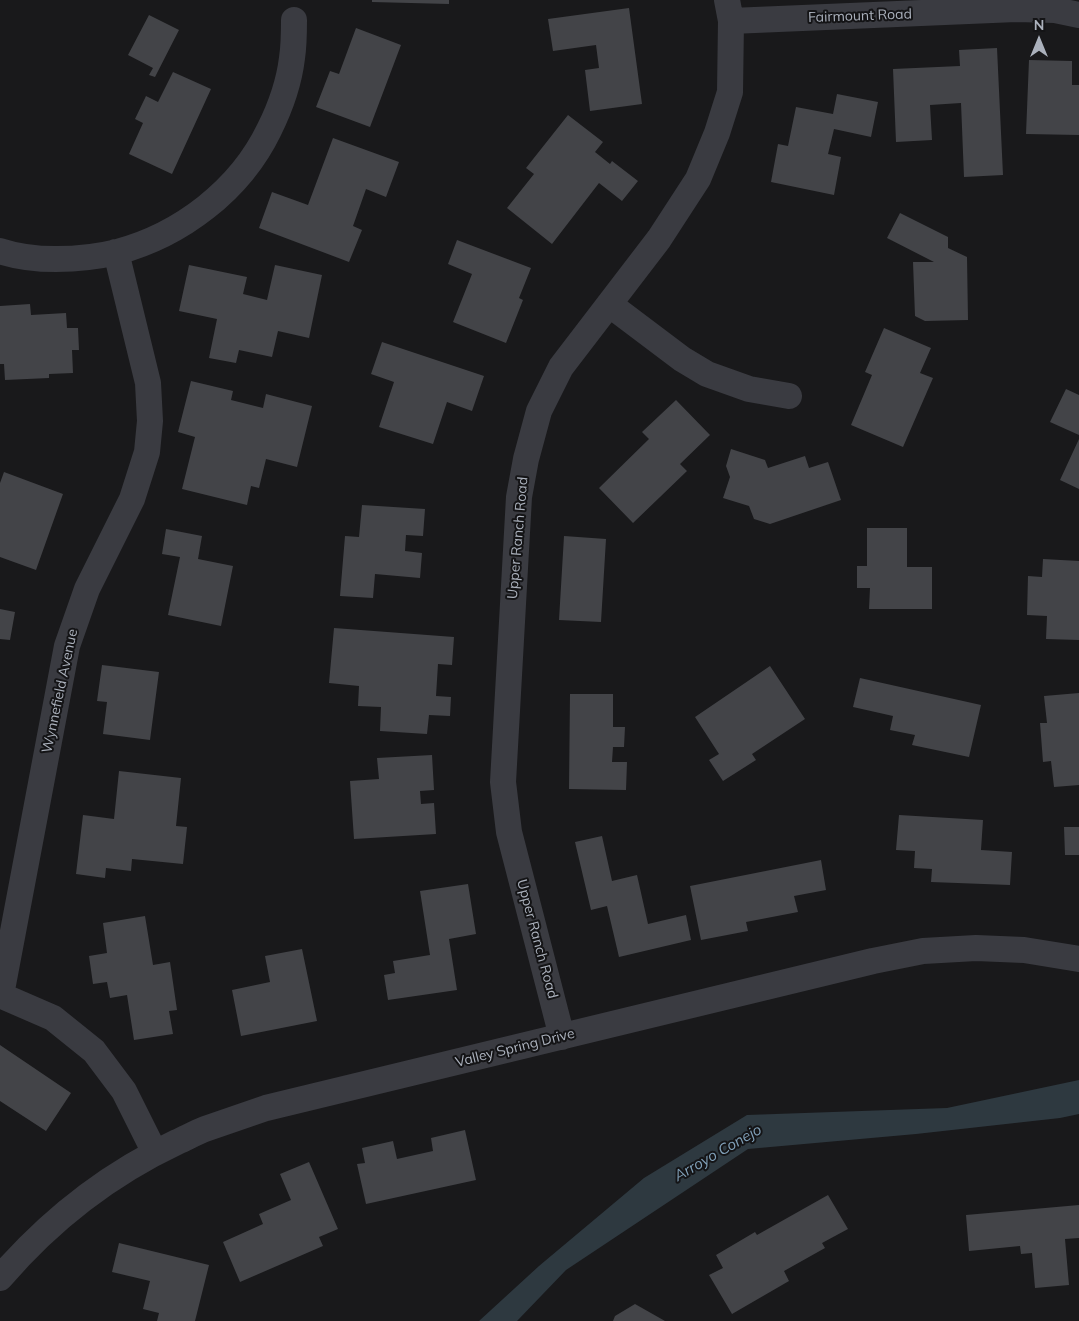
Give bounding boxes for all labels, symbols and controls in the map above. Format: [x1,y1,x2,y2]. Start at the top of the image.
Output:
street label: Fairmount Road [808,6,912,26]
north arrow [1014,15,1064,65]
text: N [1034,16,1044,34]
street label: Upper Ranch Road [504,476,532,600]
street label: Wynnefield Avenue [39,627,81,755]
street label: Upper Ranch Road [513,878,561,1000]
street label: Valley Spring Drive [454,1025,576,1071]
water label: Arroyo Conejo [671,1121,765,1185]

